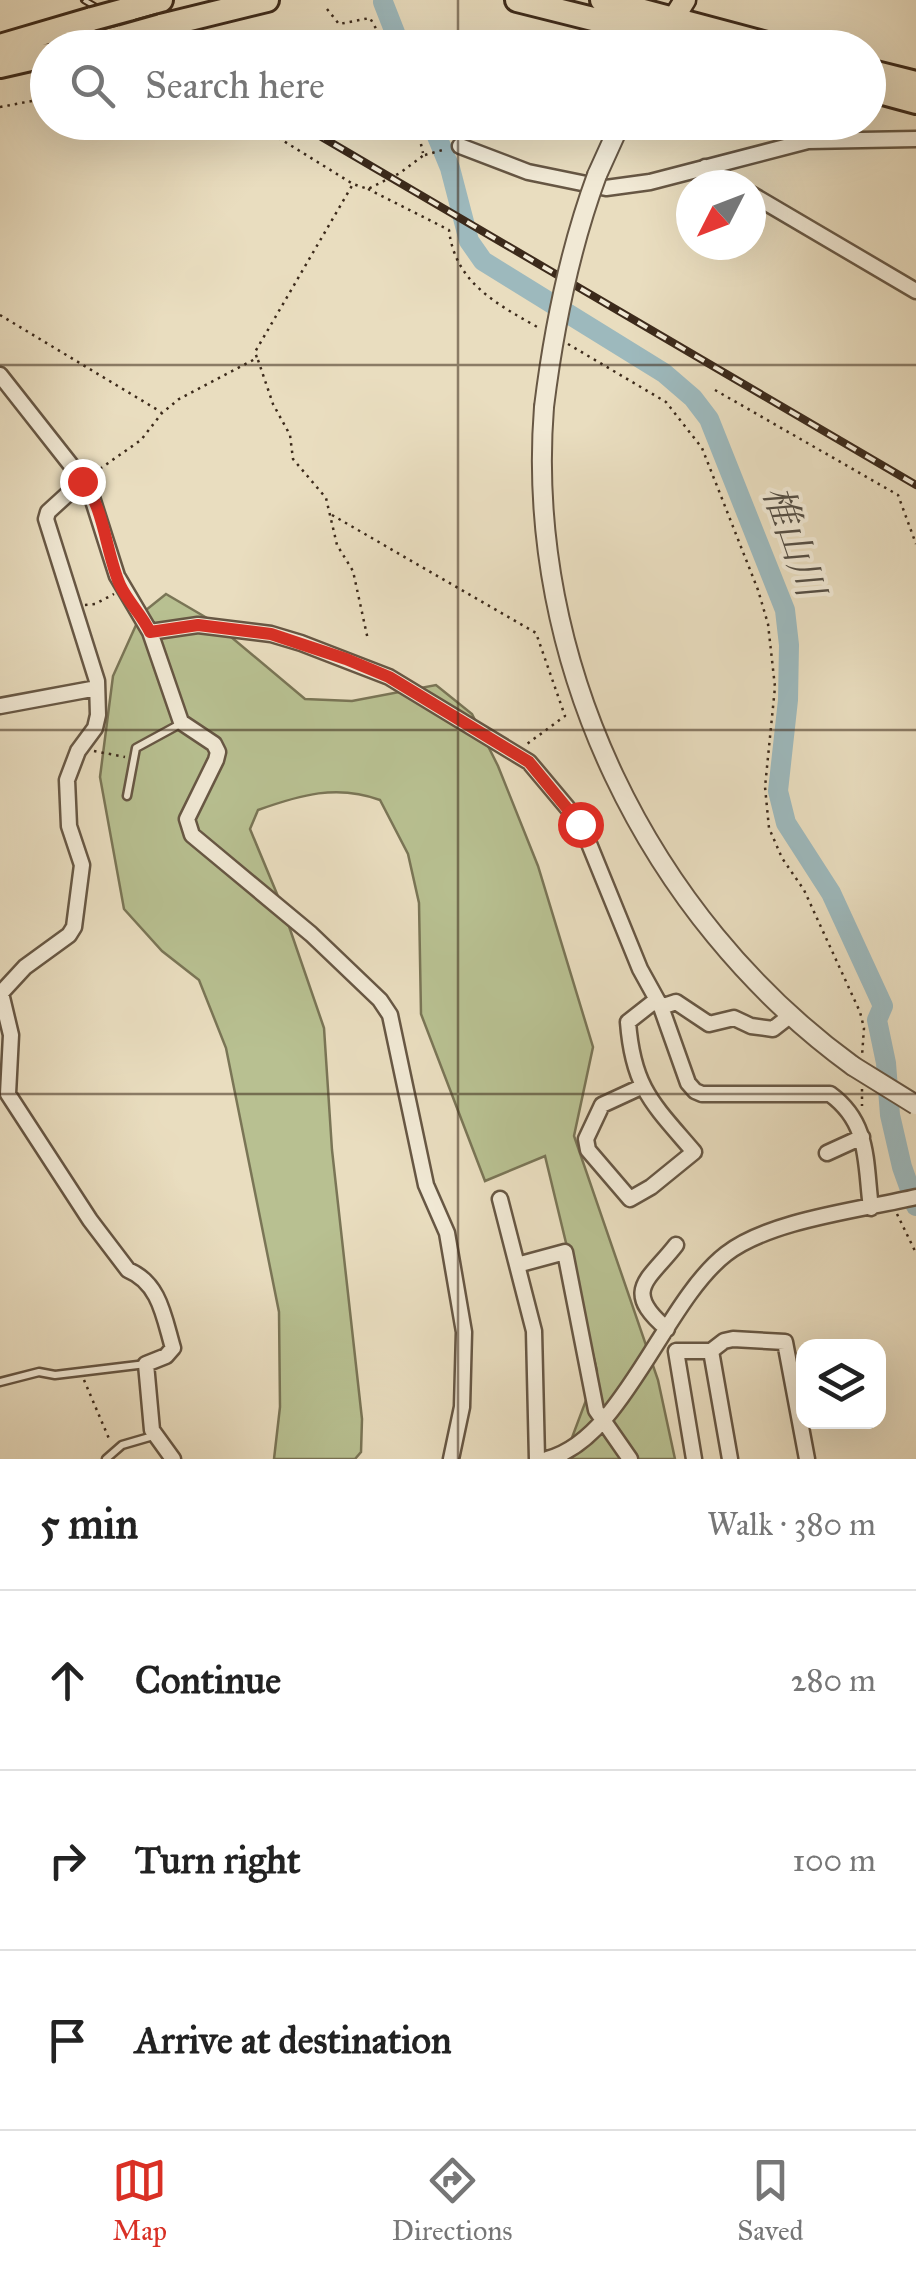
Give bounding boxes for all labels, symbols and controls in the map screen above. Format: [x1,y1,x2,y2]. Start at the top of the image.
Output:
search box [30,30,886,140]
icon: search [65,58,120,113]
text: Search here [145,62,325,108]
north arrow [676,170,766,260]
route end [60,459,106,505]
water label: 椎山川 [754,480,836,606]
route start [558,802,604,848]
map controls [796,1339,886,1429]
button: layers [796,1339,886,1429]
text: 5 min [40,1498,138,1550]
text: Walk · 380 m [707,1505,876,1544]
icon: ahead [40,1653,95,1708]
text: Continue [135,1657,281,1703]
text: 280 m [791,1661,876,1700]
icon: right [40,1833,95,1888]
text: Turn right [135,1837,301,1883]
text: 100 m [792,1841,876,1880]
icon: arrive [40,2013,95,2068]
text: Arrive at destination [135,2017,452,2063]
tab: Map [112,2153,167,2248]
tab: Directions [392,2153,513,2248]
tab: Saved [737,2153,804,2248]

